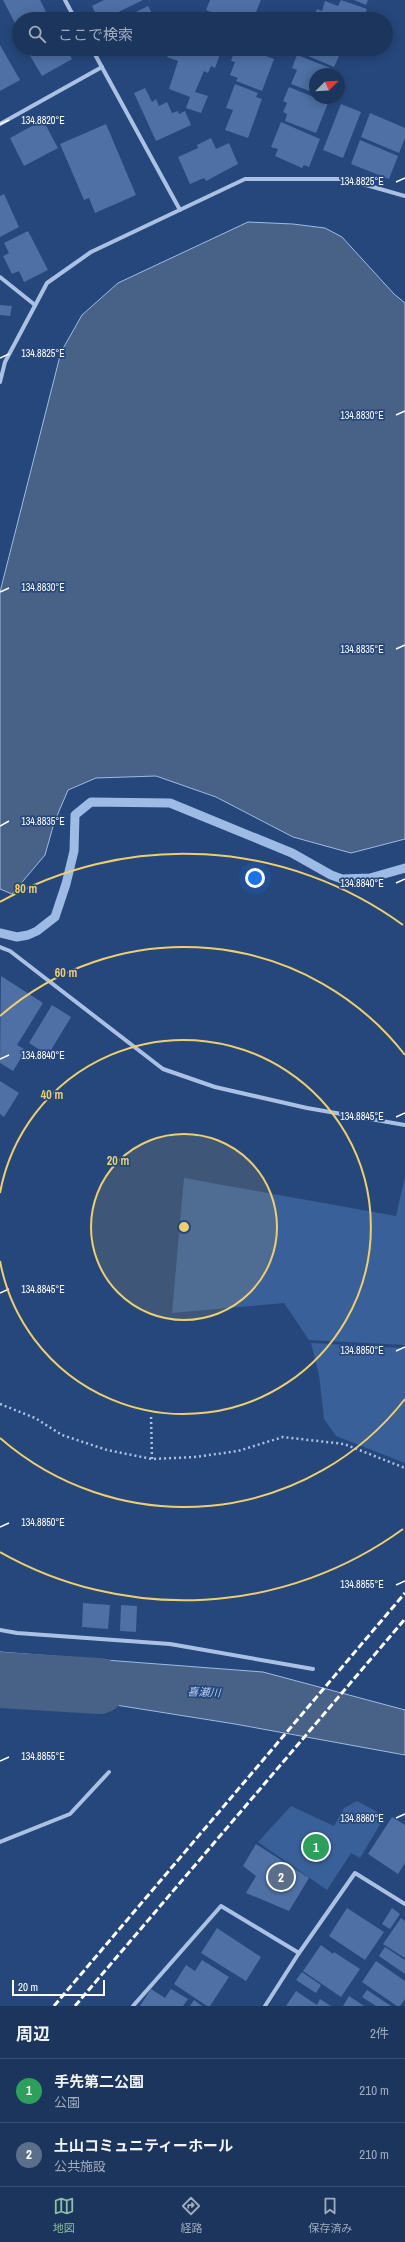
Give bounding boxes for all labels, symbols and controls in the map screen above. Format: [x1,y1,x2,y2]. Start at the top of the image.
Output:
search box [12,12,393,56]
icon: search [26,23,48,45]
text: ここで検索 [58,24,133,45]
north arrow [309,68,345,104]
text: 134.8820°E [21,114,65,127]
text: 134.8825°E [340,175,384,188]
text: 134.8825°E [21,347,65,360]
text: 134.8830°E [340,409,384,422]
text: 134.8830°E [21,581,65,594]
text: 134.8835°E [340,643,384,656]
text: 134.8835°E [21,815,65,828]
your location [245,868,265,888]
text: 134.8840°E [340,877,384,890]
text: 80 m [15,881,37,897]
text: 60 m [55,965,77,981]
text: 134.8840°E [21,1049,65,1062]
text: 40 m [41,1087,63,1103]
text: 134.8845°E [340,1110,384,1123]
text: 20 m [107,1153,129,1169]
centre of rings [177,1220,191,1234]
text: 134.8845°E [21,1283,65,1296]
text: 134.8850°E [340,1344,384,1357]
text: 134.8850°E [21,1516,65,1529]
text: 134.8855°E [340,1578,384,1591]
water label: 喜瀬川 [187,1684,222,1700]
text: 134.8855°E [21,1750,65,1763]
text: 134.8860°E [340,1812,384,1825]
pin: 1 [303,1832,329,1862]
pin: 2 [268,1862,294,1892]
scale bar [12,1978,105,1997]
text: 20 m [18,1980,38,1994]
text: 周辺 [16,2022,50,2045]
text: 2件 [370,2025,389,2042]
text: 手先第二公園 [54,2071,144,2092]
text: 1 [26,2082,32,2099]
text: 210 m [359,2082,389,2099]
text: 公園 [54,2094,80,2111]
text: 土山コミュニティーホール [54,2135,233,2156]
text: 2 [26,2146,32,2163]
text: 210 m [359,2146,389,2163]
text: 公共施設 [54,2158,106,2175]
tab: 地図 [53,2195,75,2235]
tab: 経路 [180,2195,202,2235]
tab: 保存済み [308,2195,352,2235]

